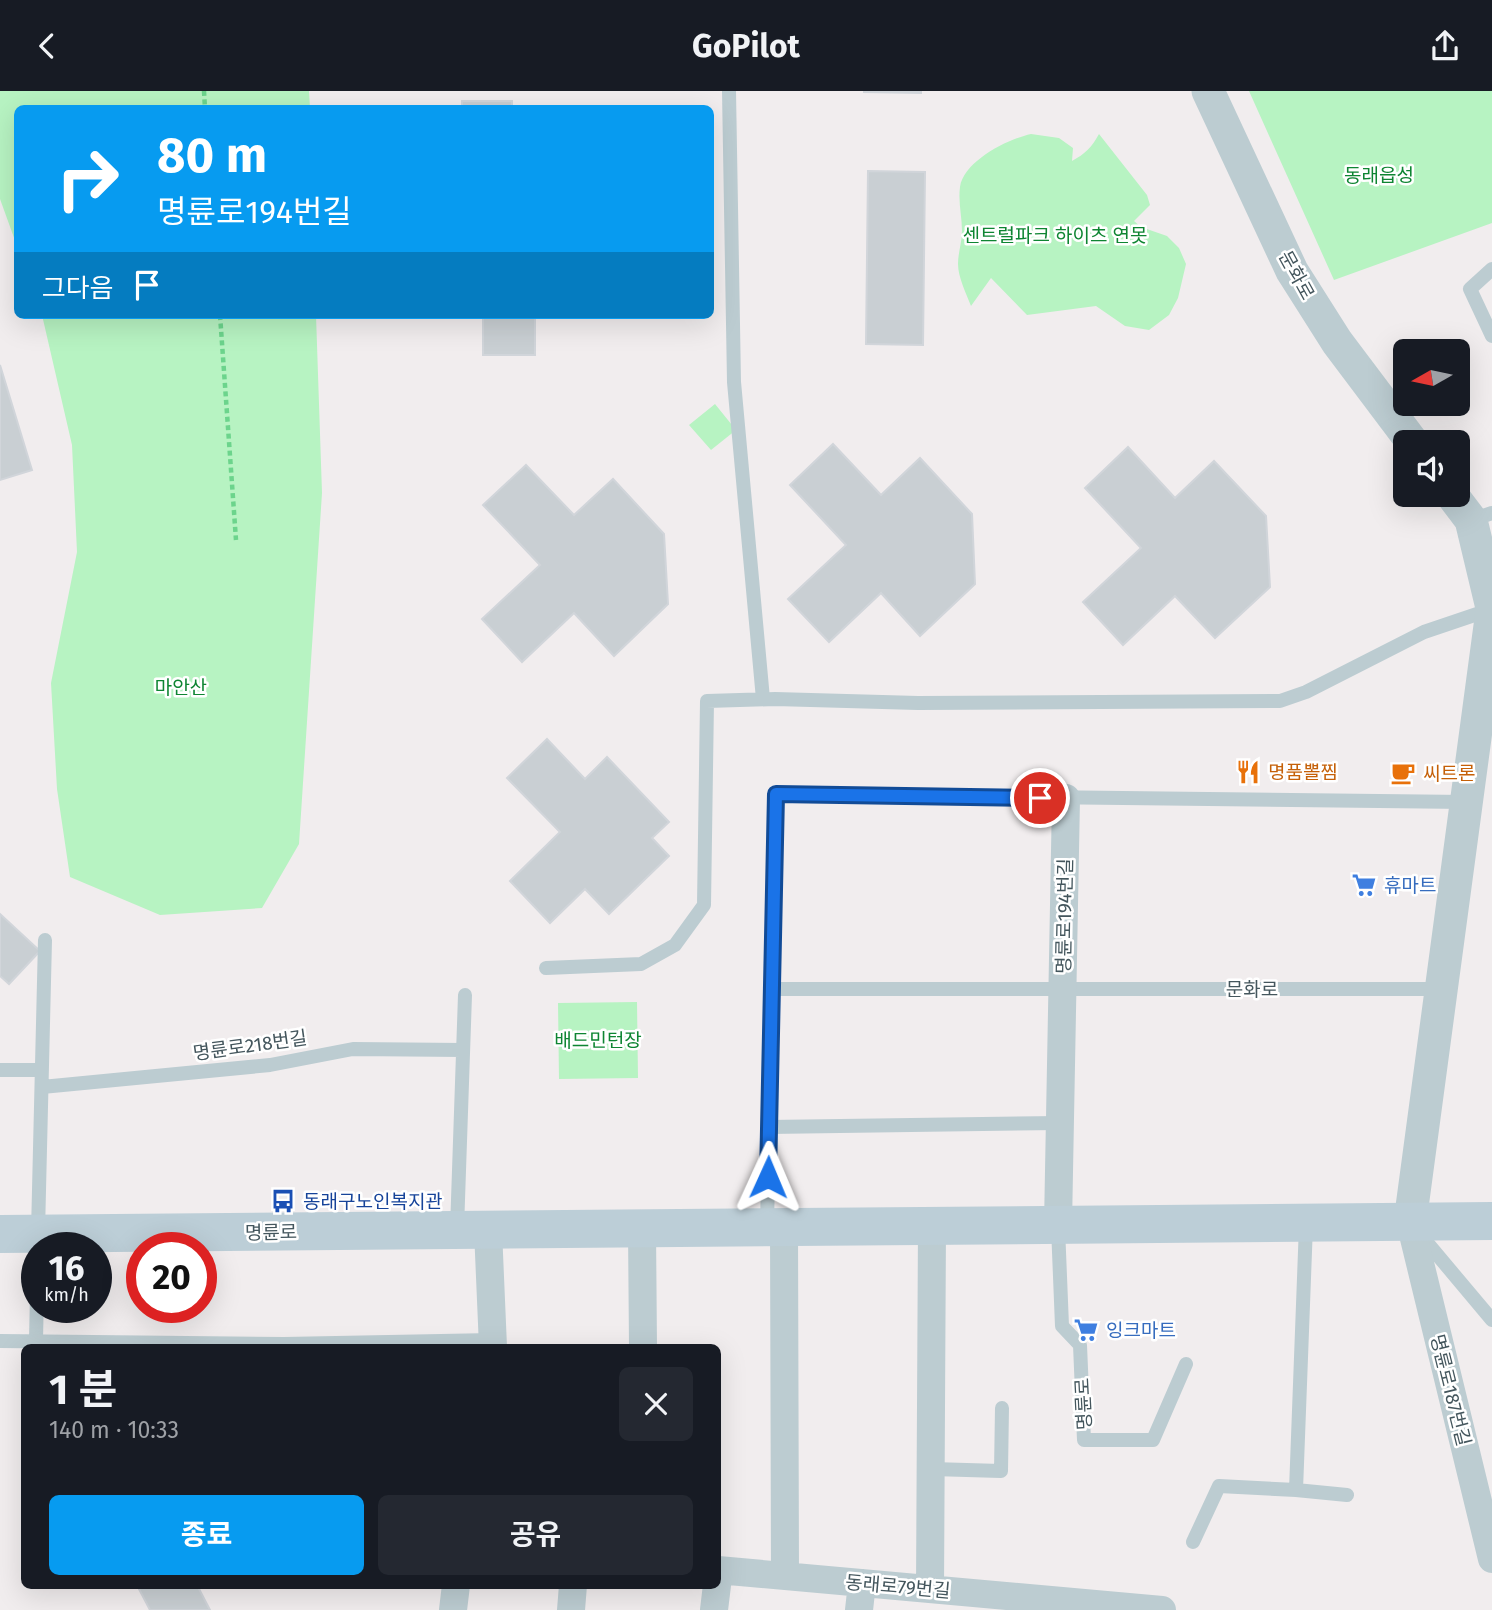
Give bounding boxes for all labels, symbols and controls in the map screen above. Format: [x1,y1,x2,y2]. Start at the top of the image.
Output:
icon: back [28,27,66,65]
text: GoPilot [692,27,800,65]
icon: share [1426,27,1464,65]
text: 80 m [157,126,267,185]
icon: right [42,133,133,224]
park label: 동래읍성 [1344,164,1414,187]
text: 명륜로194번길 [157,193,352,231]
park label: 센트럴파크 하이츠 연못 [963,224,1147,247]
street label: 문화로 [1274,247,1319,304]
icon: arrive [128,266,166,304]
text: 그다음 [42,273,114,304]
north arrow [1393,339,1470,417]
map controls [1393,339,1470,507]
button: sound [1393,430,1470,507]
park label: 마안산 [155,676,207,699]
restaurant icon: 명품뽈찜 [1234,758,1262,786]
cafe icon: 씨트론 [1389,759,1417,787]
place label: 명품뽈찜 [1268,761,1338,784]
place label: 씨트론 [1423,762,1475,785]
pin [1010,768,1070,828]
icon: arrive [1021,779,1059,817]
street label: 명륜로194번길 [1052,858,1077,974]
supermarket icon: 휴마트 [1350,871,1378,899]
place label: 휴마트 [1384,874,1436,897]
street label: 문화로 [1226,978,1278,1001]
street label: 명륜로218번길 [192,1026,309,1065]
park label: 배드민턴장 [554,1029,642,1052]
position arrow [731,1140,805,1214]
bus stop icon: 동래구노인복지관 [269,1187,297,1215]
place label: 동래구노인복지관 [303,1190,443,1213]
street label: 명륜로 [245,1221,297,1244]
speed limit sign: 20 [126,1232,217,1323]
text: 16 [49,1247,84,1289]
text: km/h [44,1284,89,1306]
supermarket icon: 잉크마트 [1072,1316,1100,1344]
place label: 잉크마트 [1106,1319,1176,1342]
street label: 명륜로187번길 [1426,1332,1475,1448]
text: 1 분 [49,1365,117,1415]
button: close [619,1367,693,1441]
street label: 명륜로 [1071,1377,1096,1431]
text: 140 m · 10:33 [49,1416,179,1444]
button: 종료 [49,1495,364,1575]
button: 공유 [378,1495,693,1575]
street label: 동래로79번길 [844,1570,952,1603]

